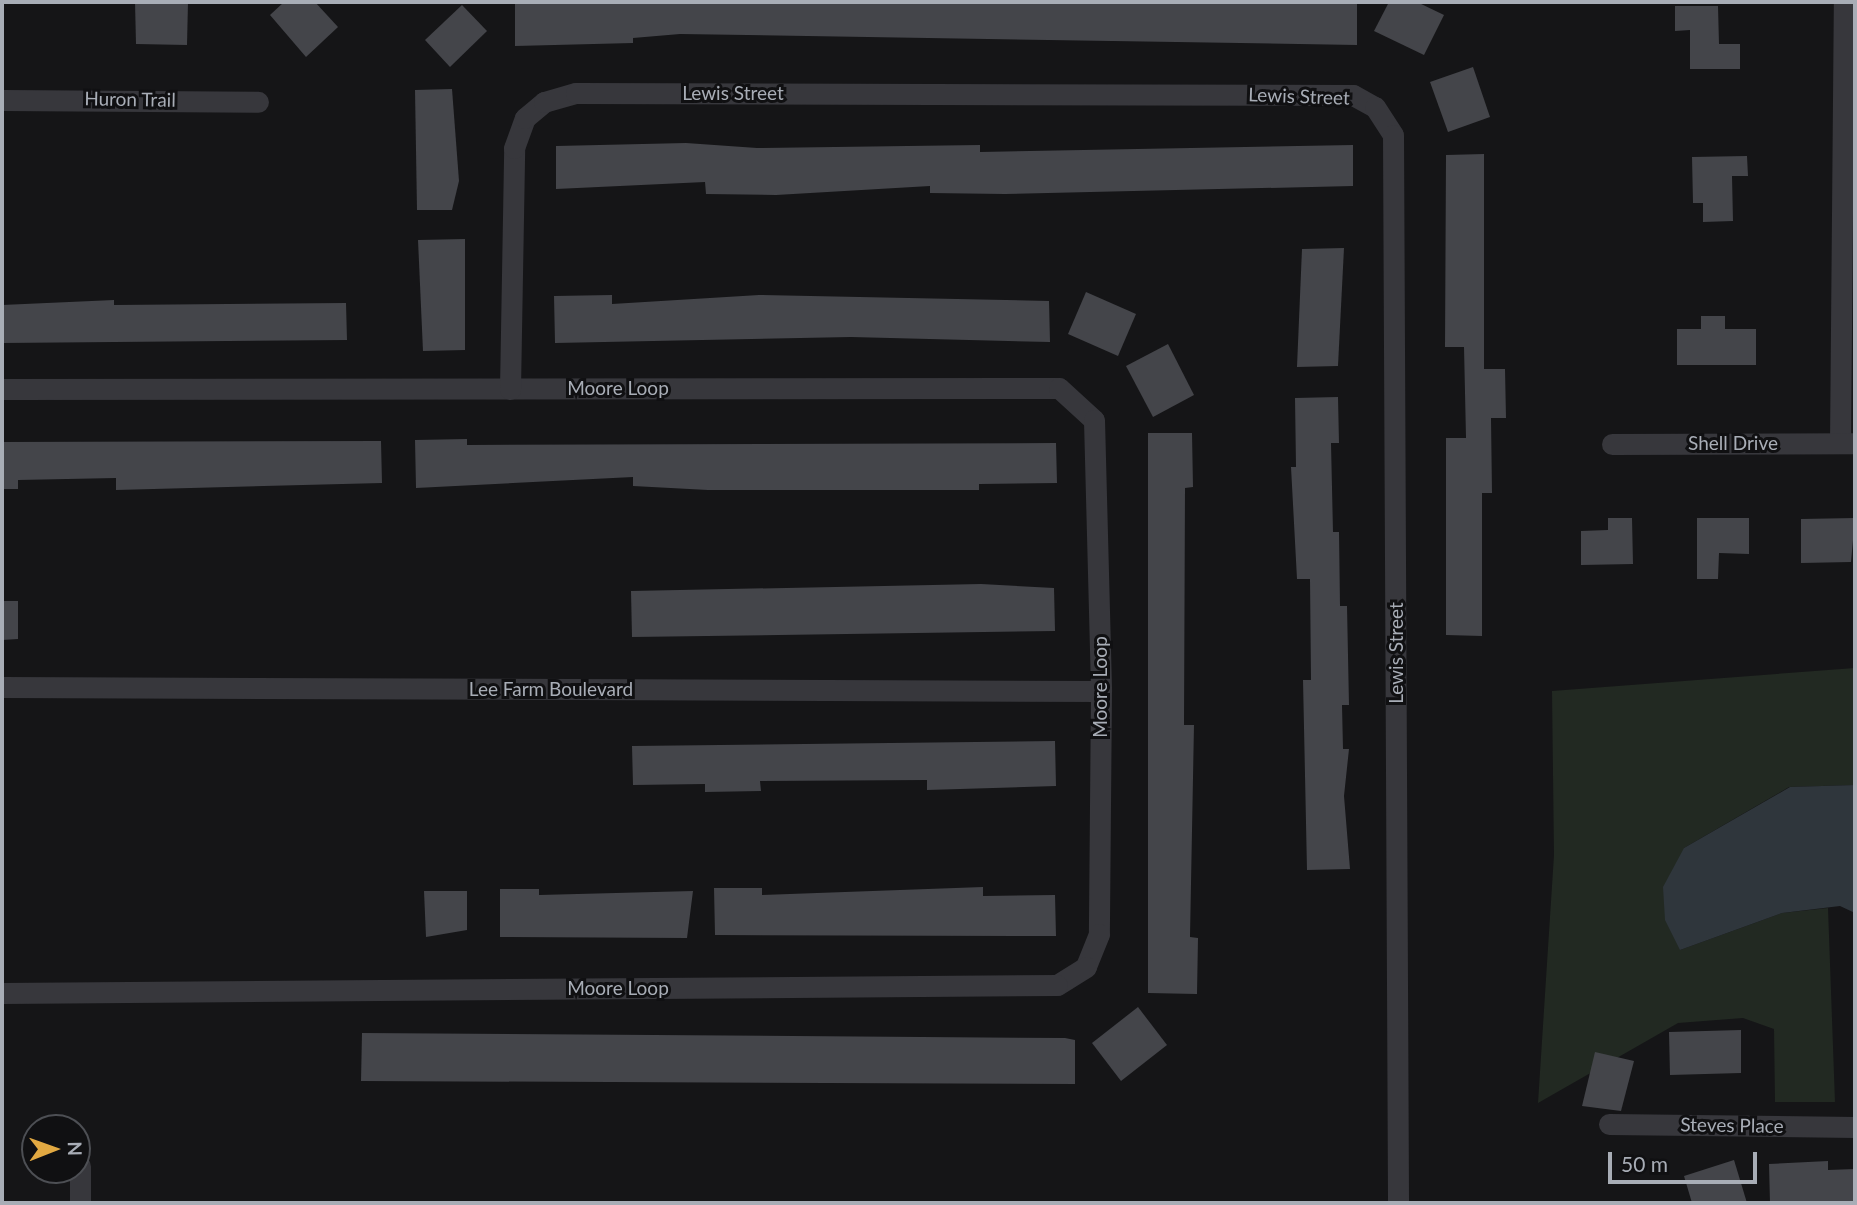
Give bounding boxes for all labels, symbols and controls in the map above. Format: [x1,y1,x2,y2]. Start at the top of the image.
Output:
street label: Lewis Street [682,82,784,104]
street label: Lewis Street [1248,83,1350,109]
street label: Huron Trail [84,87,176,111]
street label: Moore Loop [567,377,669,399]
street label: Shell Drive [1688,432,1778,454]
street label: Lewis Street [1385,602,1407,704]
street label: Moore Loop [1089,636,1111,738]
street label: Lee Farm Boulevard [469,678,633,700]
street label: Moore Loop [567,977,669,999]
street label: Steves Place [1680,1113,1784,1137]
north arrow [21,1114,91,1184]
scale bar [1612,1138,1761,1182]
text: N [64,1141,87,1156]
text: 50 m [1621,1151,1668,1176]

